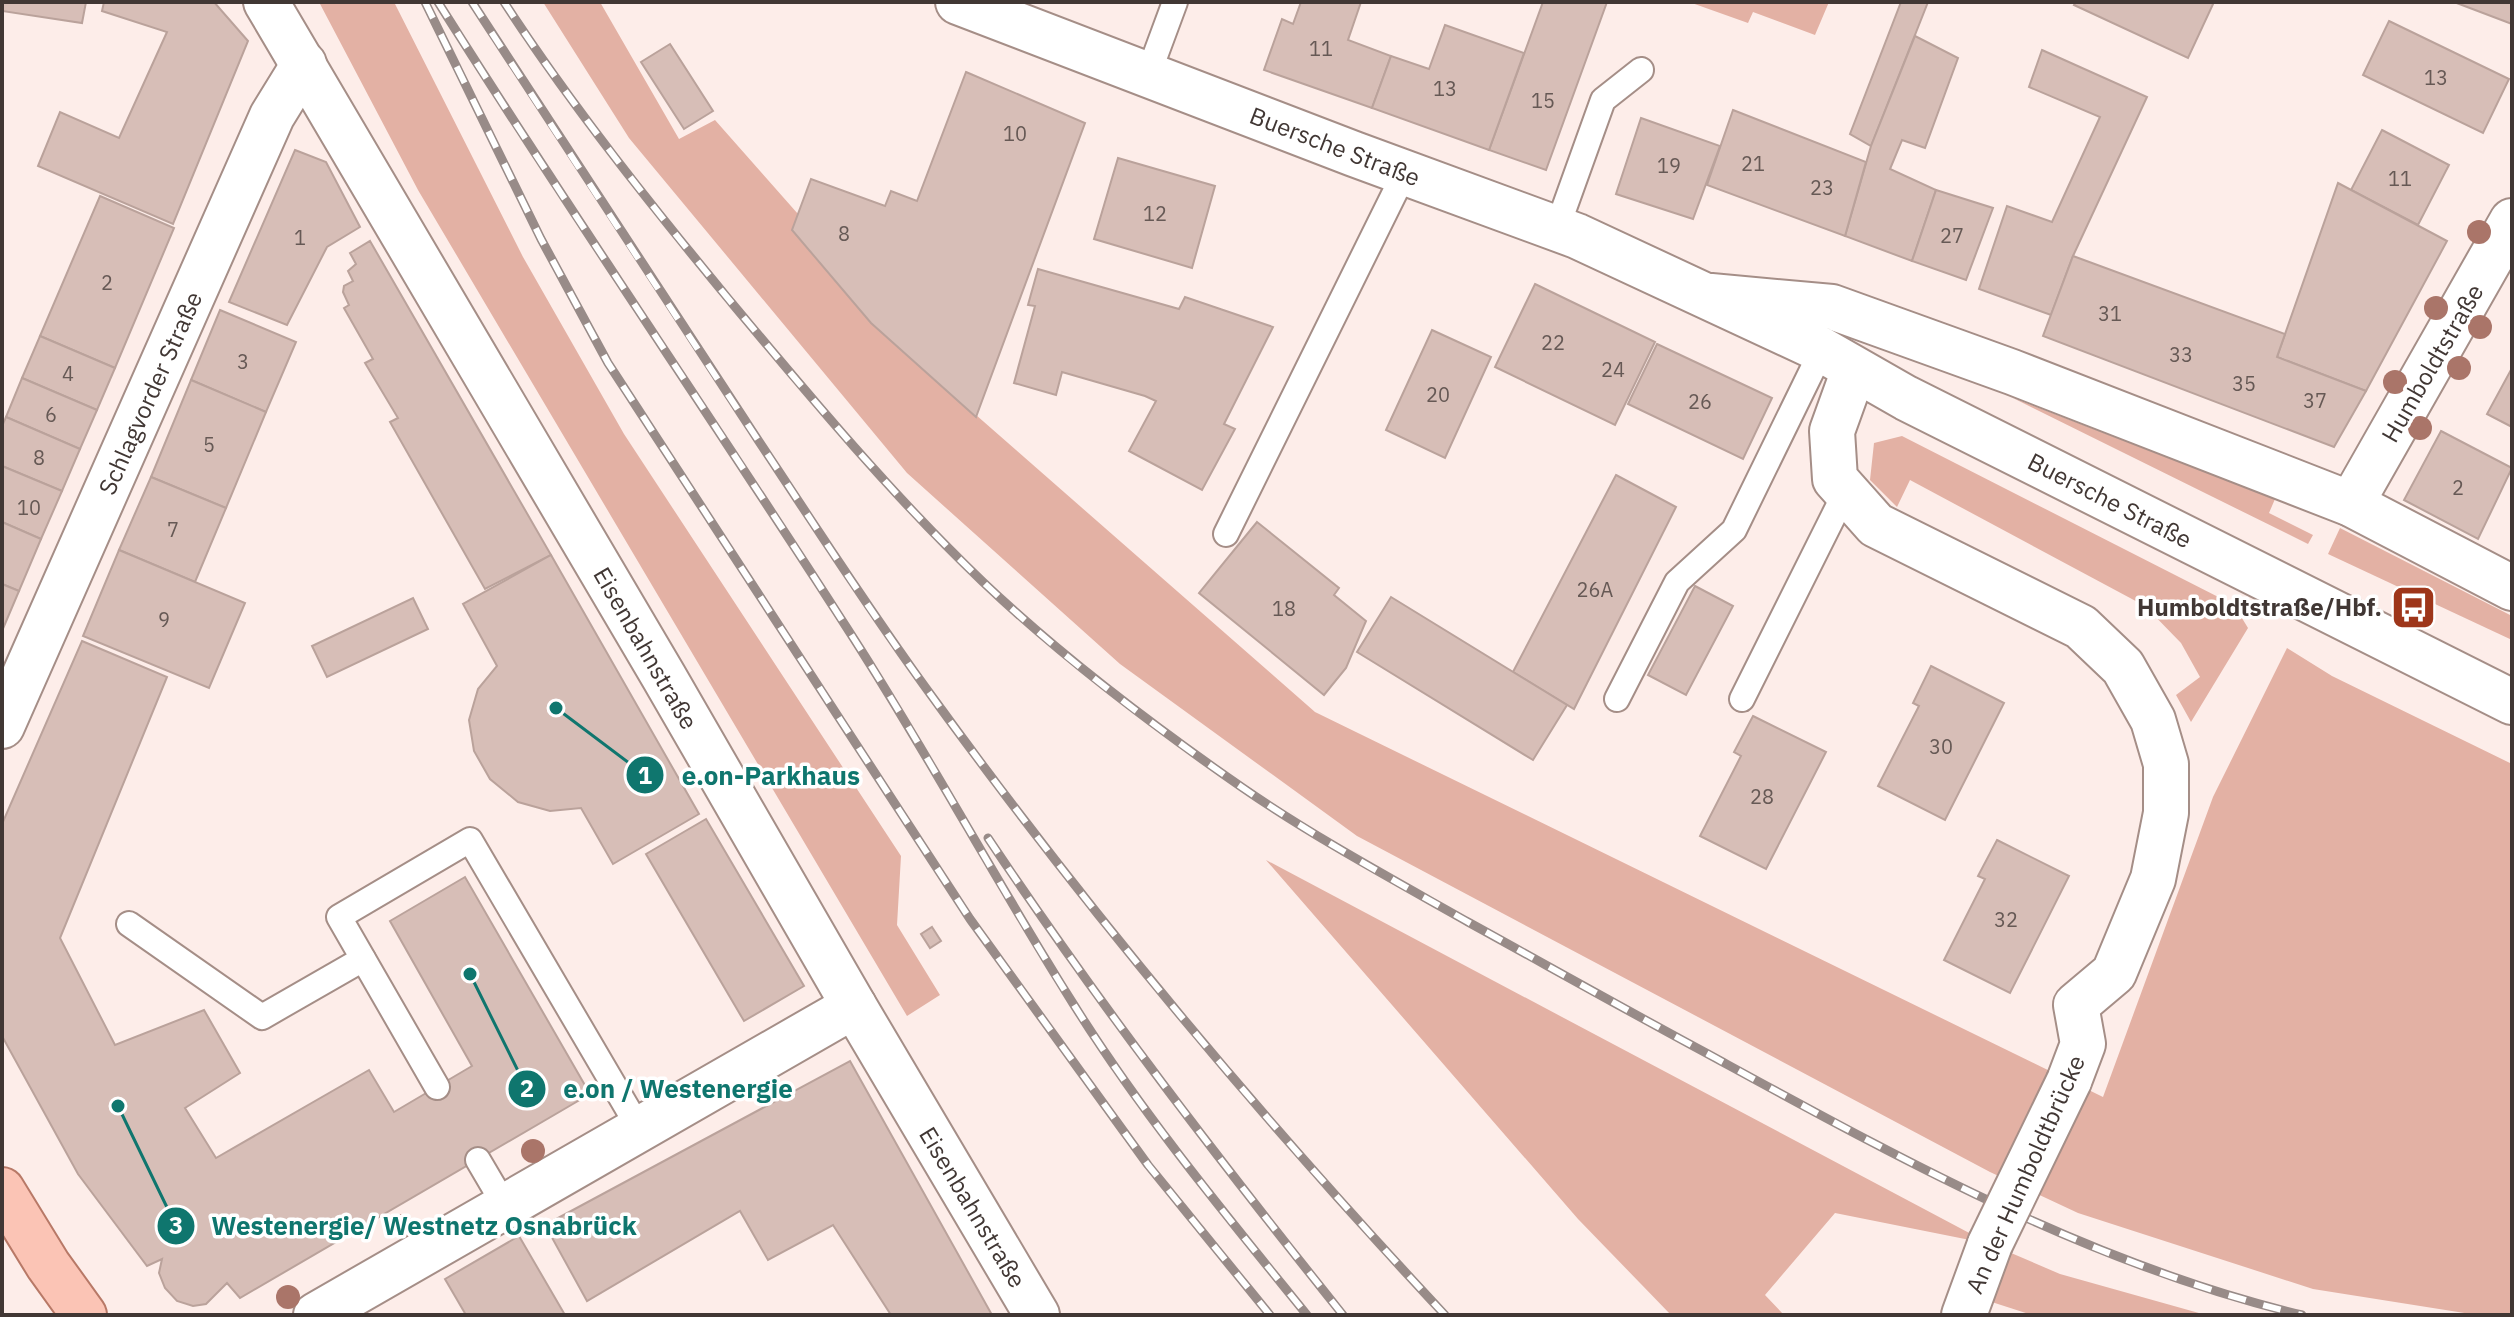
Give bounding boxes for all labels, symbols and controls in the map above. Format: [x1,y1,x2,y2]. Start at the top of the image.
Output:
house number: 11 [1309,35,1333,62]
house number: 13 [2424,64,2448,91]
house number: 13 [1433,75,1457,102]
house number: 15 [1531,87,1555,114]
street label: Buersche Straße [1245,99,1425,193]
house number: 10 [1003,120,1027,147]
house number: 21 [1741,150,1765,177]
house number: 19 [1657,152,1681,179]
house number: 11 [2388,165,2412,192]
house number: 23 [1810,174,1834,201]
house number: 12 [1143,200,1167,227]
house number: 8 [838,220,850,247]
house number: 27 [1940,222,1964,249]
house number: 1 [294,224,306,251]
house number: 2 [101,269,113,296]
street label: Humboldtstraße [2374,278,2490,448]
street label: Schlagvorder Straße [91,286,209,500]
house number: 31 [2098,300,2122,327]
house number: 22 [1541,329,1565,356]
house number: 33 [2169,341,2193,368]
house number: 3 [237,348,249,375]
house number: 24 [1601,356,1625,383]
house number: 4 [62,360,74,387]
house number: 35 [2232,370,2256,397]
house number: 20 [1426,381,1450,408]
house number: 37 [2303,387,2327,414]
house number: 26 [1688,388,1712,415]
house number: 6 [45,401,57,428]
house number: 5 [203,431,215,458]
house number: 8 [33,444,45,471]
street label: Buersche Straße [2023,445,2197,555]
house number: 2 [2452,474,2464,501]
house number: 10 [17,494,41,521]
house number: 7 [167,516,179,543]
street label: Eisenbahnstraße [587,561,705,735]
house number: 26A [1577,576,1614,603]
bus stop icon: Humboldtstraße/Hbf. [2389,583,2437,631]
place label: Humboldtstraße/Hbf. [2137,591,2382,623]
house number: 18 [1272,595,1296,622]
house number: 9 [158,606,170,633]
house number: 30 [1929,733,1953,760]
callout: e.on-Parkhaus [625,750,876,800]
text: e.on-Parkhaus [682,758,860,792]
text: 1 [638,759,652,791]
house number: 28 [1750,783,1774,810]
house number: 32 [1994,906,2018,933]
street label: An der Humboldtbrücke [1958,1050,2092,1298]
callout: e.on / Westenergie [507,1064,808,1114]
text: e.on / Westenergie [563,1071,793,1105]
text: 2 [520,1072,534,1104]
street label: Eisenbahnstraße [912,1121,1034,1293]
callout: Westenergie/ Westnetz Osnabrück [156,1201,653,1251]
text: Westenergie/ Westnetz Osnabrück [211,1208,637,1242]
text: 3 [169,1209,183,1241]

